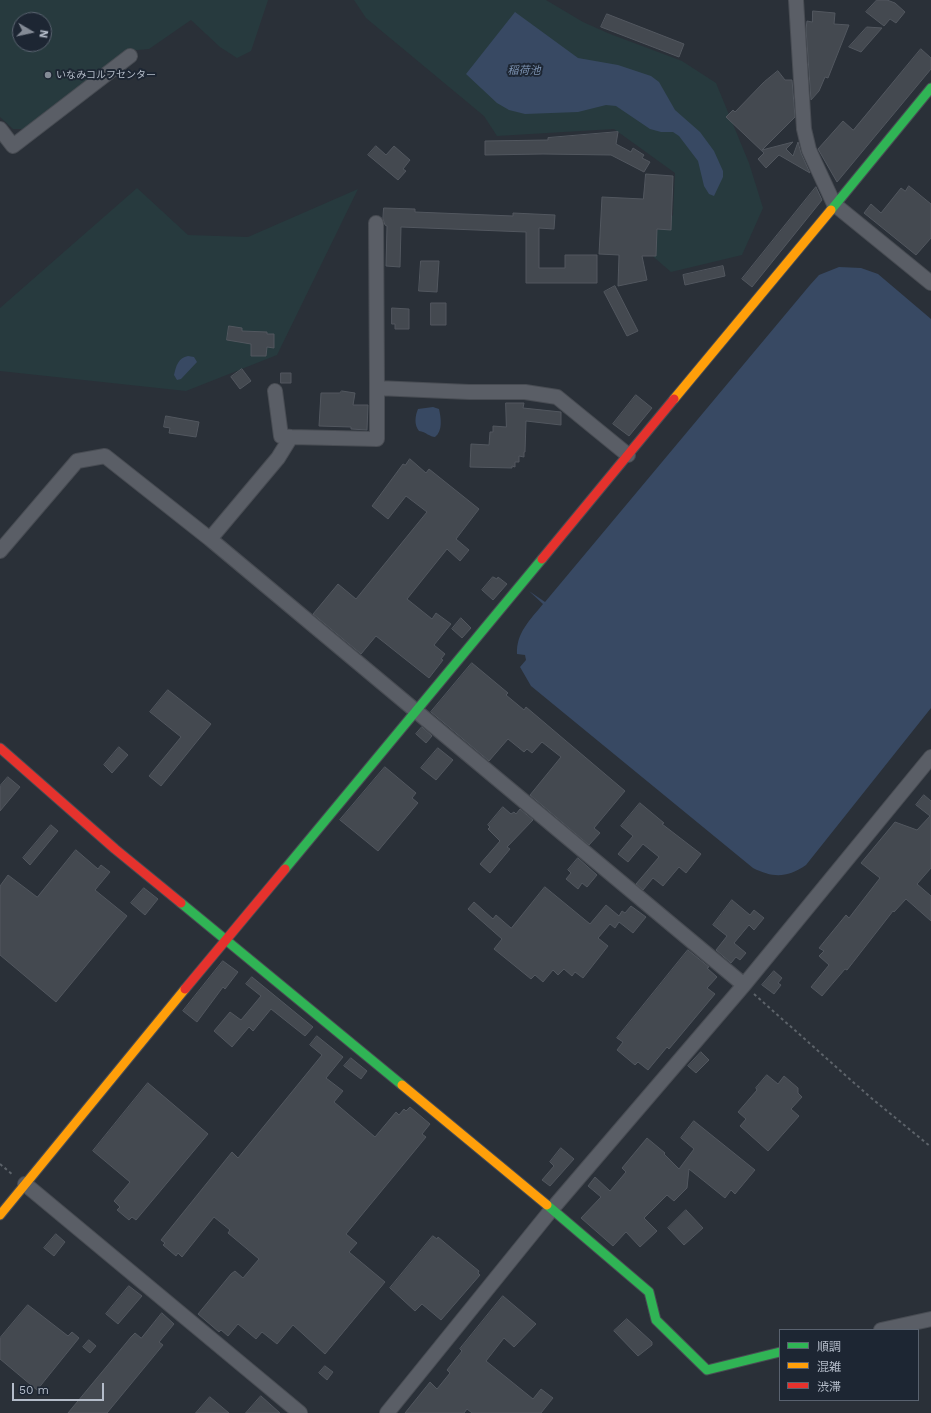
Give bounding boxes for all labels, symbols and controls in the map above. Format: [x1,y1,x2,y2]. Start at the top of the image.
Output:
north arrow [12,12,52,52]
text: N [36,29,50,39]
water label: 稲荷池 [508,64,540,78]
place label: いなみコルフセンター [56,69,156,81]
marker: いなみコルフセンター [43,70,53,80]
legend [779,1329,919,1401]
text: 順調 [817,1340,841,1354]
text: 混雑 [817,1360,841,1374]
scale bar [14,1375,106,1401]
text: 渋滞 [817,1380,841,1394]
text: 50 m [19,1383,49,1397]

